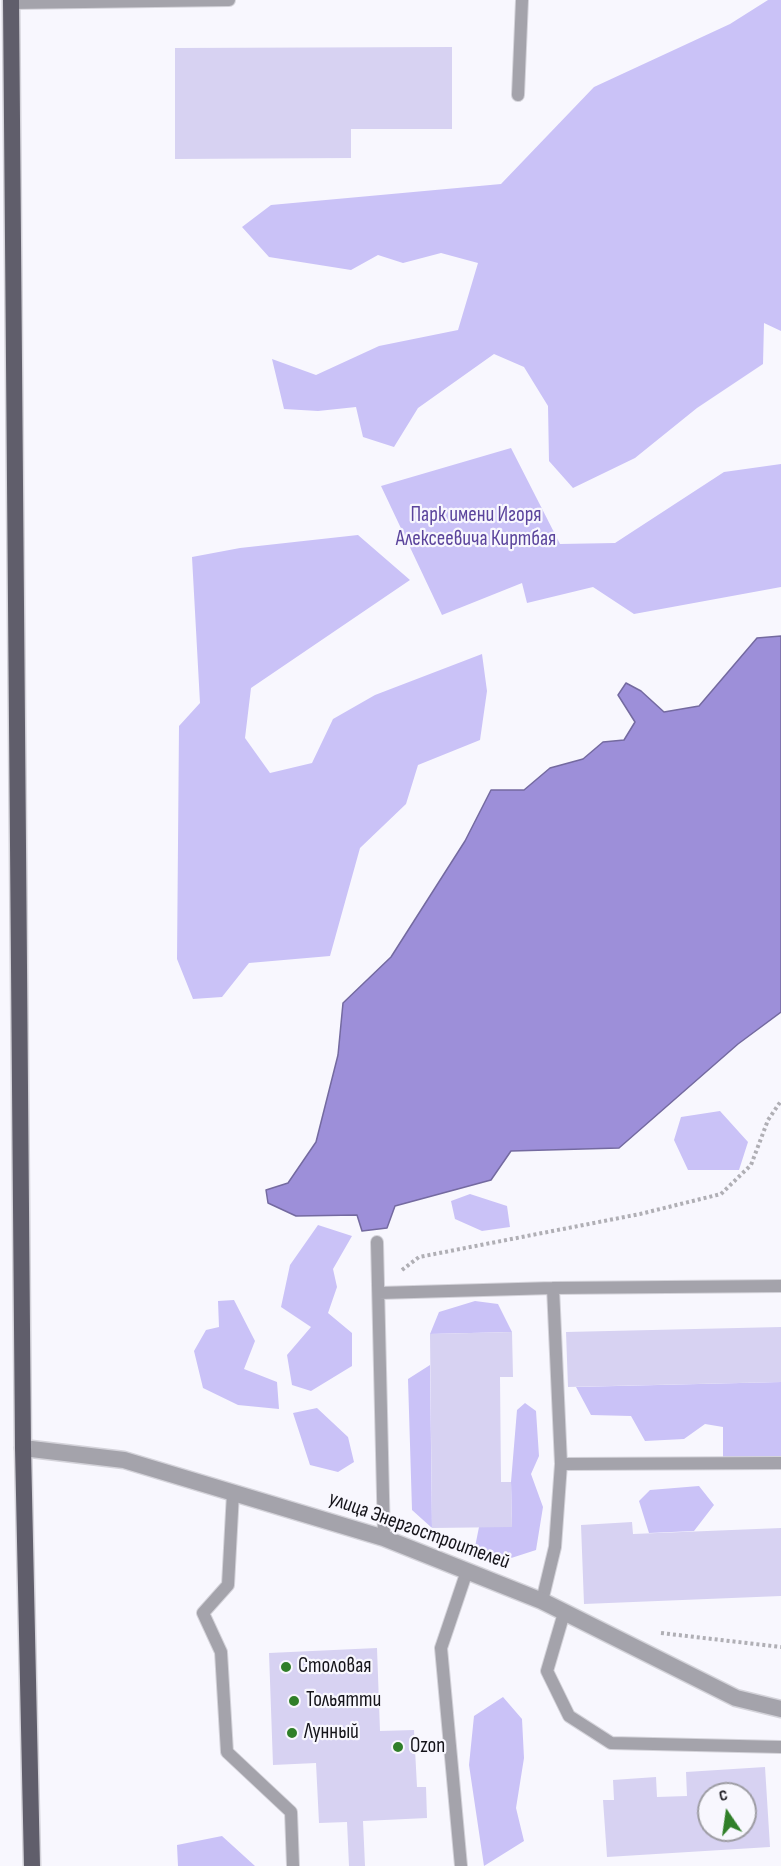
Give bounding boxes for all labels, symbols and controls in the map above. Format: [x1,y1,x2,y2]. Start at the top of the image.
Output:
park label: Парк имени Игоря Алексеевича Киртбая [396,503,556,553]
street label: улица Энергостроителей [325,1487,513,1575]
place label: Столовая [298,1654,371,1680]
marker: Столовая [279,1660,293,1674]
place label: Тольятти [306,1688,381,1714]
marker: Тольятти [287,1694,301,1708]
place label: Лунный [304,1720,359,1746]
marker: Лунный [285,1726,299,1740]
place label: Ozon [410,1734,445,1760]
marker: Ozon [391,1740,405,1754]
north arrow [697,1782,757,1842]
text: С [717,1786,729,1806]

